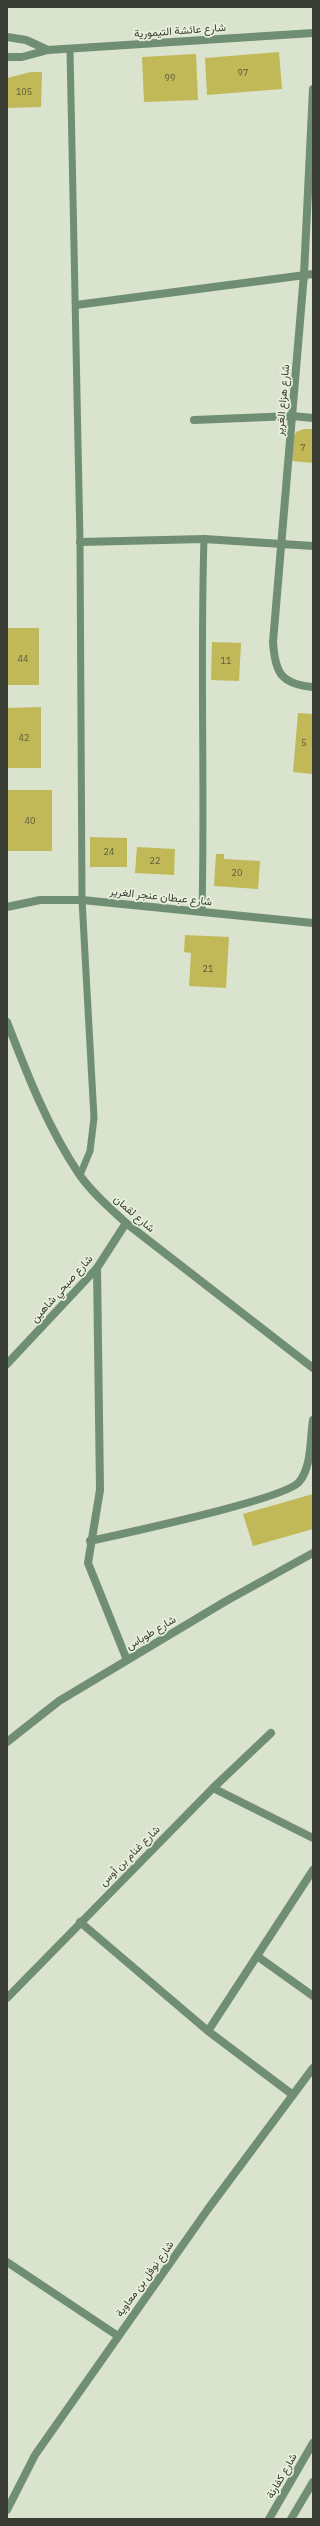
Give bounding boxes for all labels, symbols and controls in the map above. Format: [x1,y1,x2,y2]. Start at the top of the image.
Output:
street label: شارع عائشة التيمورية [134,21,226,41]
house number: 97 [238,68,248,78]
house number: 99 [165,73,175,83]
house number: 105 [16,87,32,97]
street label: شارع هزاع الغرير [273,364,293,436]
house number: 7 [300,443,306,453]
house number: 44 [18,654,28,664]
house number: 11 [221,656,231,666]
house number: 42 [19,733,29,743]
house number: 5 [301,738,307,748]
house number: 40 [25,816,35,826]
house number: 24 [104,847,114,857]
house number: 22 [150,856,160,866]
house number: 20 [232,868,242,878]
street label: شارع عبطان عنجر الغرير [109,885,213,909]
house number: 21 [203,964,213,974]
street label: شارع لقمان [111,1193,157,1235]
street label: شارع صبحي شاهين [28,1252,96,1326]
street label: شارع طوباس [124,1613,178,1653]
street label: شارع غنام بن أوس [97,1823,163,1889]
street label: شارع نوفل بن معاوية [113,2238,177,2320]
street label: شارع كفارنة [264,2451,300,2501]

